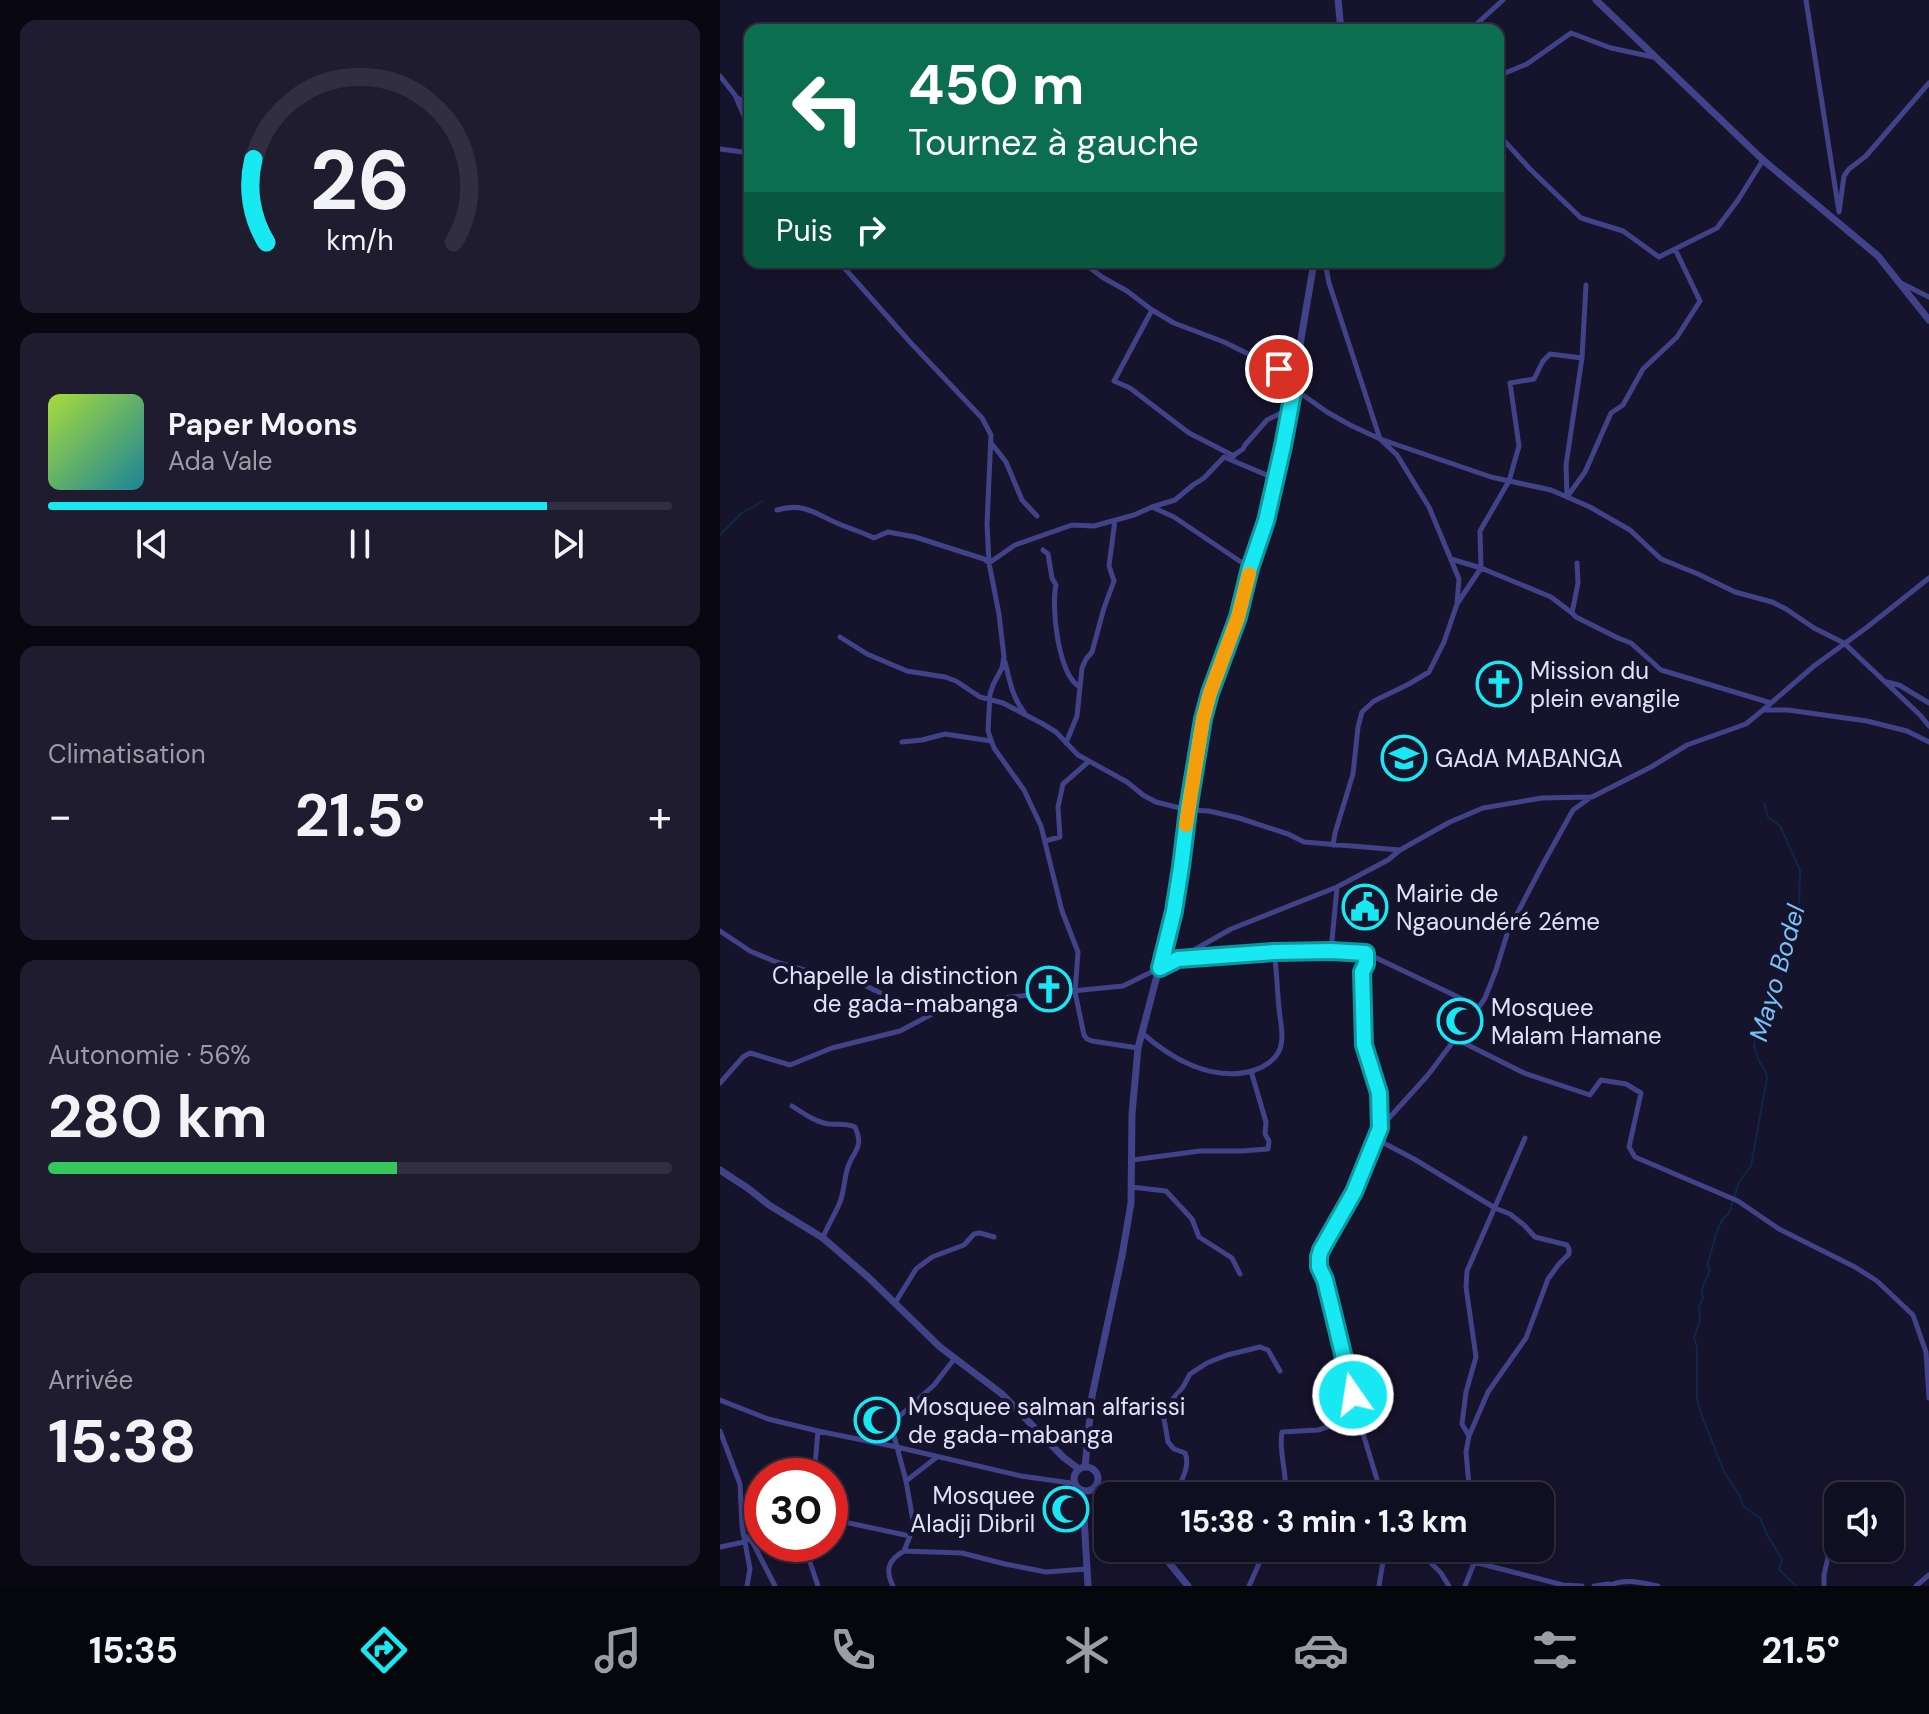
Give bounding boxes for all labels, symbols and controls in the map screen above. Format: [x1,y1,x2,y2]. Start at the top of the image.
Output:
text: 450 m [908,48,1085,121]
icon: left [776,56,880,160]
text: Tournez à gauche [908,119,1199,166]
text: 26 [310,125,410,234]
icon: right [849,208,893,252]
text: Puis [776,211,833,250]
text: km/h [326,222,394,259]
pin [1245,335,1313,403]
icon: arrive [1257,347,1301,391]
text: Paper Moons [168,405,358,444]
text: Ada Vale [168,444,273,478]
icon: previous [130,522,174,566]
icon: pause [338,522,382,566]
icon: next [546,522,590,566]
place label: Mission du plein evangile [1530,655,1680,714]
church icon: Mission du plein evangile [1475,660,1523,708]
school or university icon: GAdA MABANGA [1380,734,1428,782]
text: Climatisation [48,737,206,771]
place label: GAdA MABANGA [1435,743,1623,774]
text: 21.5° [295,776,425,855]
text: − [48,787,72,845]
text: + [648,787,672,845]
place label: Mairie de Ngaoundéré 2éme [1396,878,1600,937]
public building icon: Mairie de Ngaoundéré 2éme [1341,883,1389,931]
water label: Mayo Bodel [1741,900,1813,1045]
place label: Chapelle la distinction de gada-mabanga [772,960,1018,1019]
church icon: Chapelle la distinction de gada-mabanga [1025,965,1073,1013]
place label: Mosquee Malam Hamane [1491,992,1662,1051]
mosque icon: Mosquee Malam Hamane [1436,997,1484,1045]
text: Autonomie · 56% [48,1038,251,1072]
text: 280 km [48,1077,268,1156]
position arrow [1311,1353,1395,1437]
text: Arrivée [48,1363,133,1397]
place label: Mosquee salman alfarissi de gada-mabanga [908,1391,1186,1450]
mosque icon: Mosquee salman alfarissi de gada-mabanga [853,1396,901,1444]
text: 15:38 [48,1402,197,1481]
speed limit sign: 30 [744,1458,848,1562]
place label: Mosquee Aladji Dibril [910,1480,1035,1539]
map controls [1824,1482,1904,1562]
button: sound [1824,1482,1904,1562]
mosque icon: Mosquee Aladji Dibril [1042,1485,1090,1533]
text: 15:38 · 3 min · 1.3 km [1181,1502,1467,1541]
icon: directions [356,1622,412,1678]
icon: music [590,1622,646,1678]
icon: phone [825,1622,881,1678]
icon: climate [1059,1622,1115,1678]
icon: car [1293,1622,1349,1678]
icon: filters [1527,1622,1583,1678]
text: 15:35 [89,1627,178,1674]
text: 21.5° [1761,1627,1840,1674]

